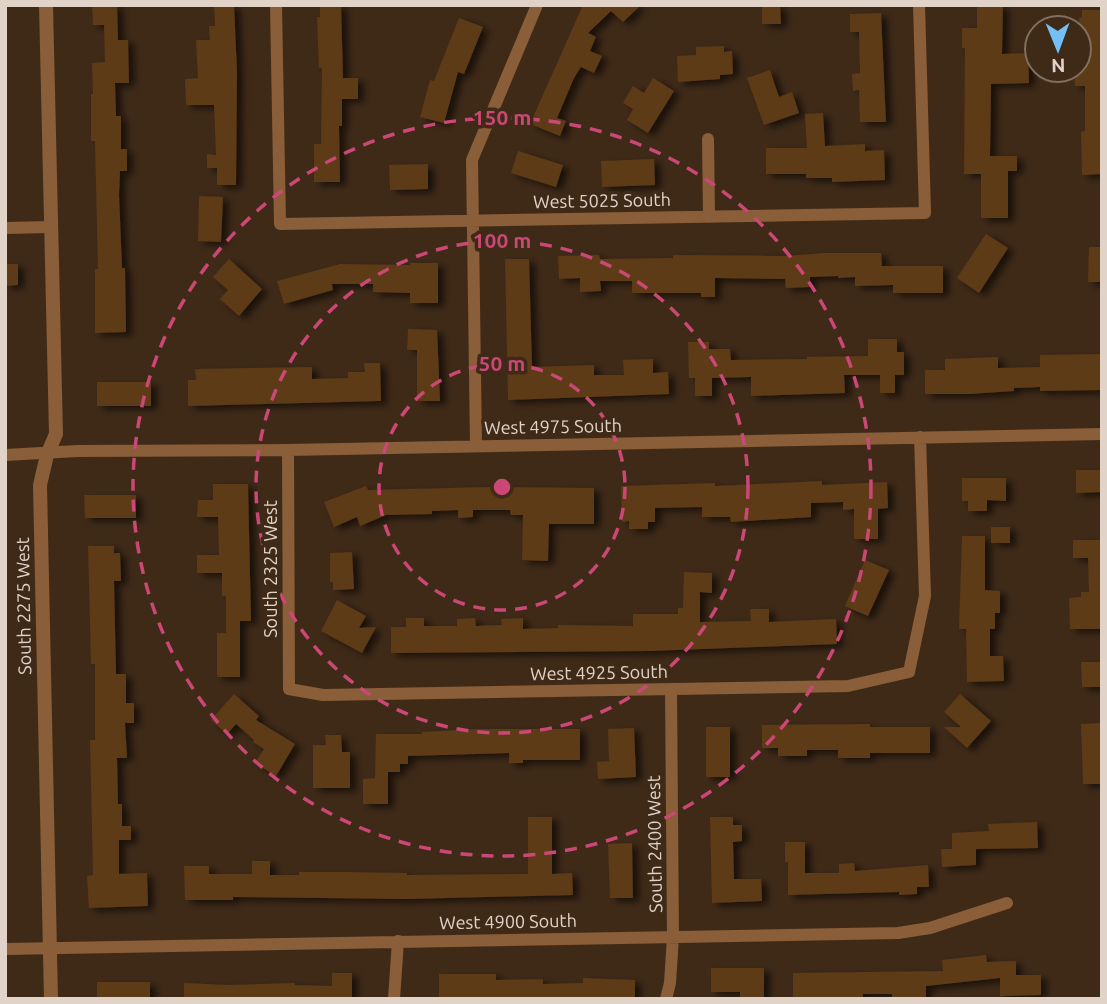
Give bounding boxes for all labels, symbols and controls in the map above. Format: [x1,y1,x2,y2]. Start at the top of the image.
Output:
north arrow [1023,14,1093,84]
text: N [1051,55,1066,77]
text: 150 m [473,105,531,129]
street label: West 5025 South [533,189,671,211]
text: 100 m [473,228,531,252]
text: 50 m [479,351,525,375]
street label: West 4975 South [484,415,622,437]
centre of rings [490,475,514,499]
street label: South 2325 West [260,500,280,638]
street label: South 2275 West [12,537,34,675]
street label: West 4925 South [530,661,668,683]
street label: South 2400 West [643,775,665,913]
street label: West 4900 South [439,910,577,932]

